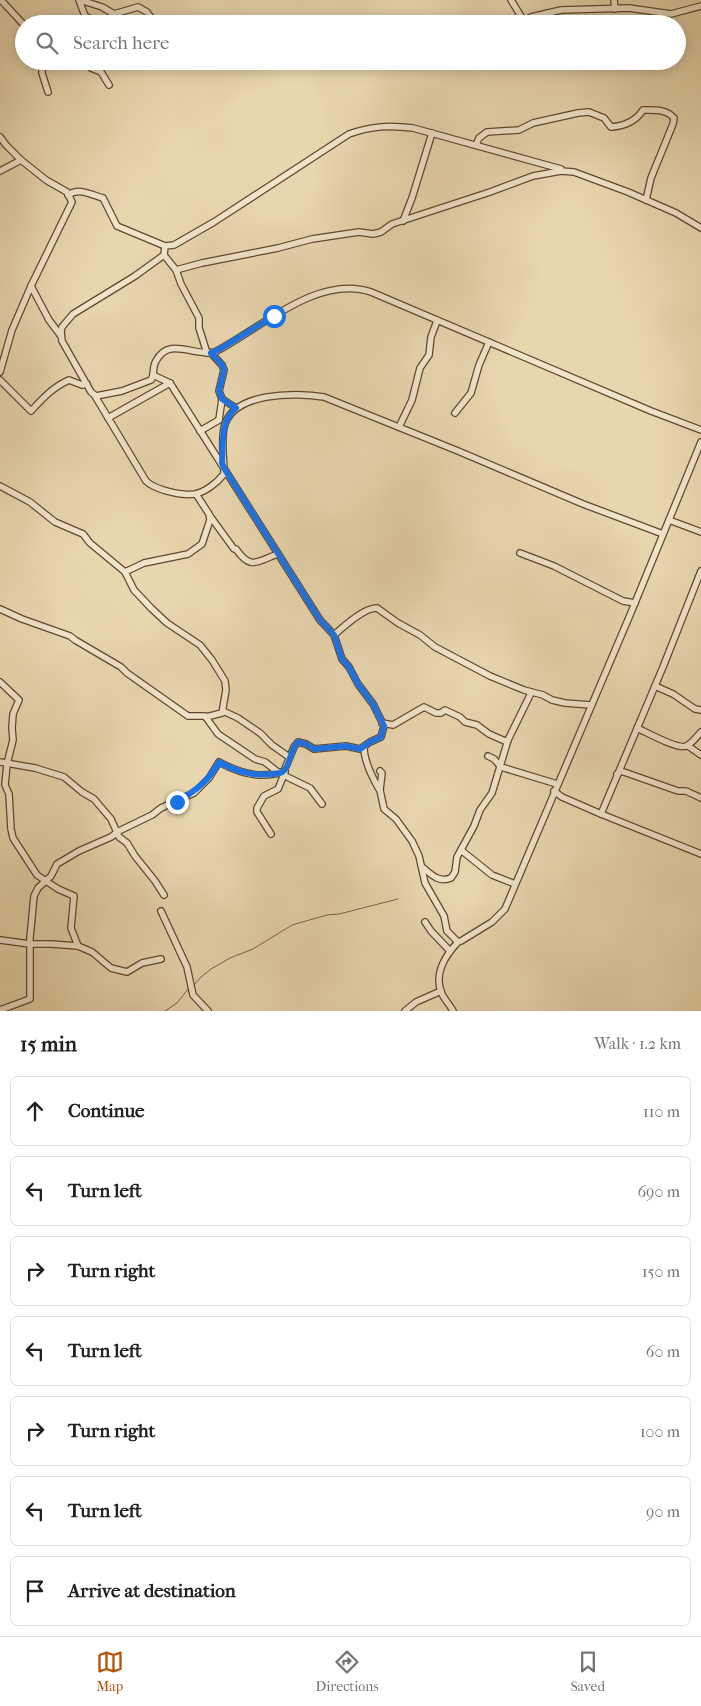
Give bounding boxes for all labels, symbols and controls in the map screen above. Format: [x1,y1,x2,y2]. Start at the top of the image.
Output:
search box [15,15,686,70]
icon: search [33,29,61,57]
text: Search here [73,32,169,54]
route start [263,305,286,328]
route end [166,791,189,814]
text: 15 min [20,1032,77,1056]
text: Walk · 1.2 km [594,1034,681,1053]
icon: ahead [21,1097,49,1125]
text: Continue [68,1100,144,1122]
text: 110 m [643,1102,680,1121]
icon: left [21,1177,49,1205]
text: Turn left [68,1180,142,1202]
text: 690 m [637,1182,680,1201]
icon: right [21,1257,49,1285]
text: Turn right [68,1260,155,1282]
text: 150 m [642,1262,680,1281]
icon: left [21,1337,49,1365]
text: Turn left [68,1340,142,1362]
text: 60 m [646,1342,680,1361]
icon: right [21,1417,49,1445]
text: Turn right [68,1420,155,1442]
text: 100 m [640,1422,680,1441]
icon: left [21,1497,49,1525]
text: Turn left [68,1500,142,1522]
text: 90 m [646,1502,680,1521]
icon: arrive [21,1577,49,1605]
text: Arrive at destination [68,1580,236,1602]
tab: Map [96,1648,124,1695]
tab: Directions [316,1648,379,1695]
tab: Saved [570,1648,605,1695]

